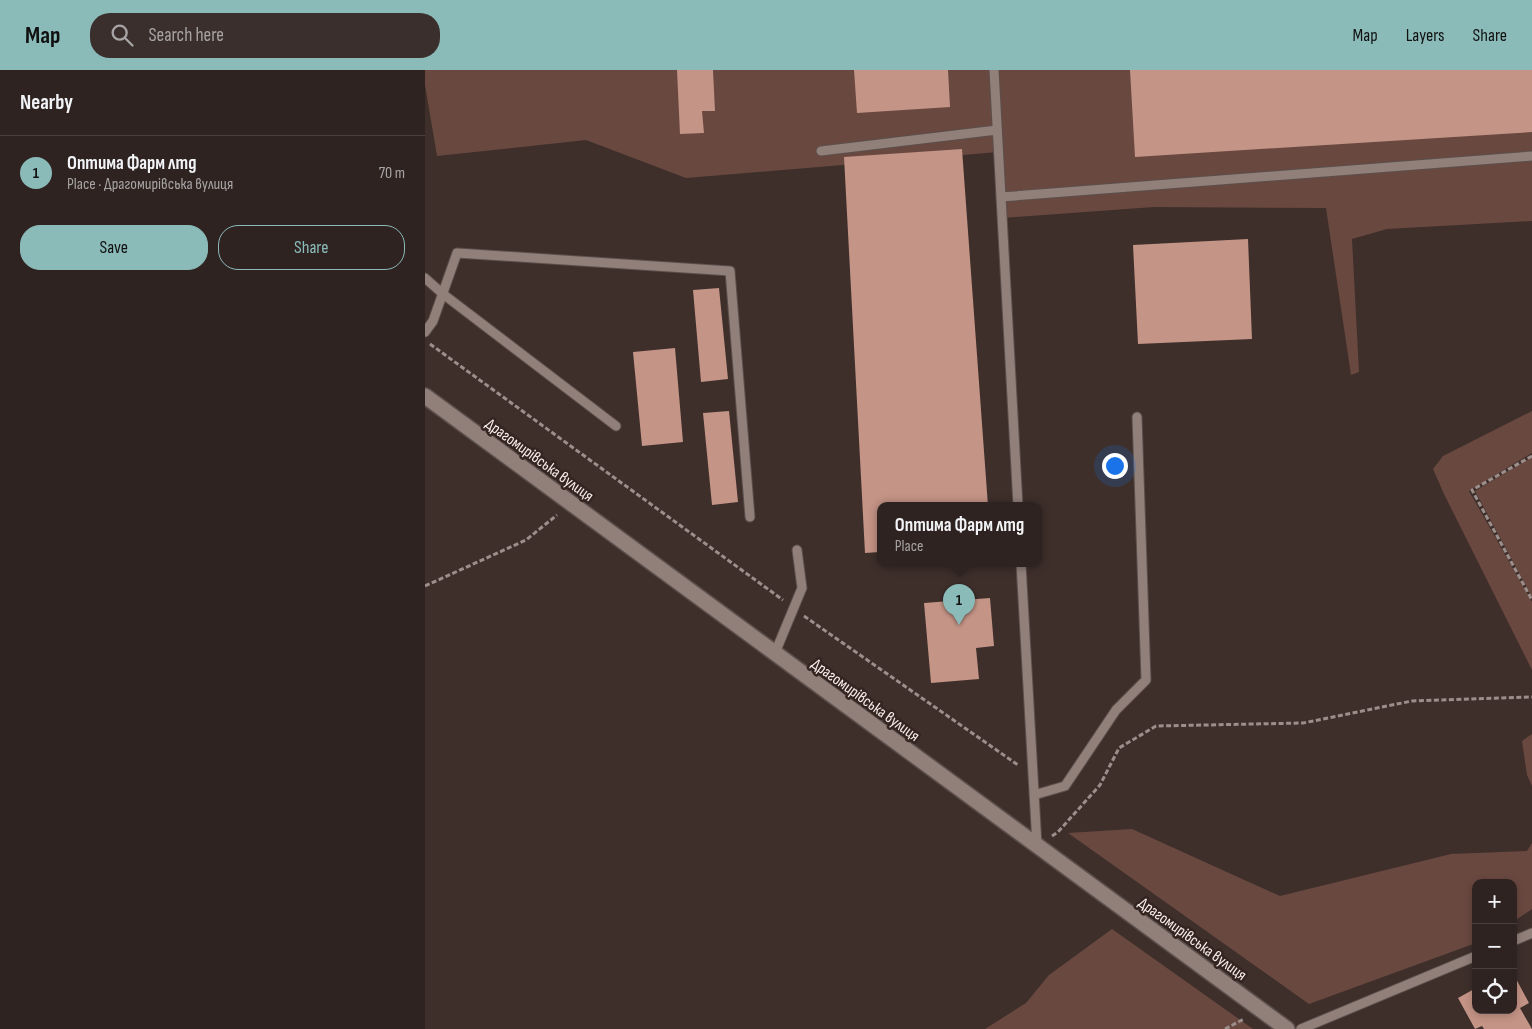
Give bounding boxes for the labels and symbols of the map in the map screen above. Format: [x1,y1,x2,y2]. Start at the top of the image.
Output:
street label: Драгомирівська вулиця [481,415,597,506]
your location [1102,453,1128,479]
pin: 1 [943,584,975,625]
street label: Драгомирівська вулиця [807,655,923,746]
street label: Драгомирівська вулиця [1134,894,1250,985]

